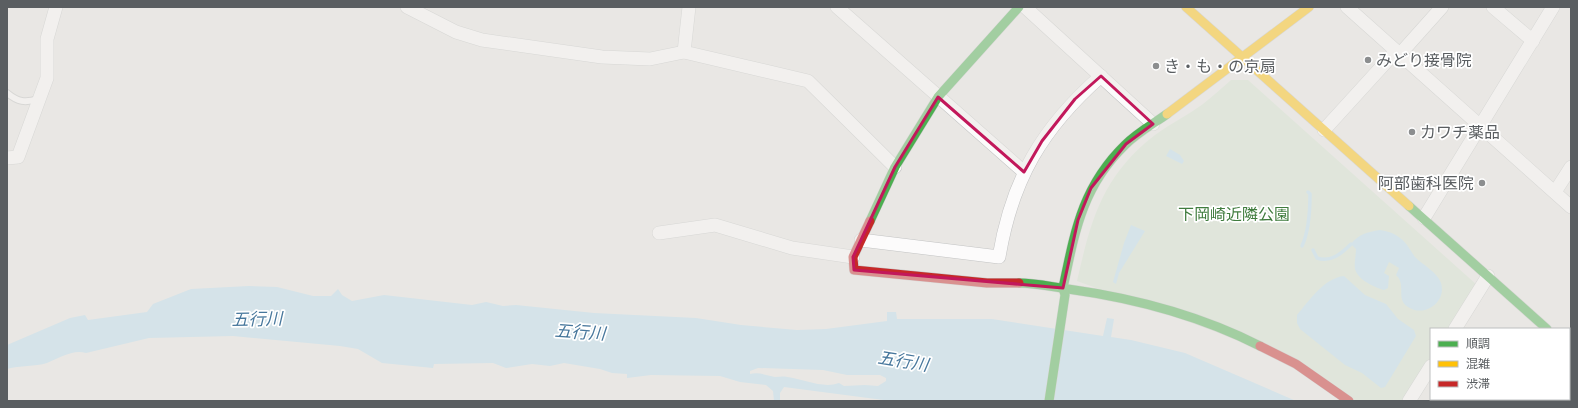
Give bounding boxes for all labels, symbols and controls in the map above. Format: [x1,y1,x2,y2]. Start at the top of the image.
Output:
place label: みどり接骨院 [1376,49,1472,72]
place label: き・も・の京扇 [1164,55,1276,78]
marker: みどり接骨院 [1363,55,1373,65]
marker: き・も・の京扇 [1151,61,1161,71]
place label: カワチ薬品 [1420,121,1500,144]
marker: カワチ薬品 [1407,127,1417,137]
place label: 阿部歯科医院 [1378,172,1474,195]
marker: 阿部歯科医院 [1477,178,1487,188]
park label: 下岡崎近隣公園 [1178,203,1290,226]
water label: 五行川 [231,307,285,331]
water label: 五行川 [554,318,608,346]
legend [1430,328,1570,400]
text: 順調 [1466,335,1490,353]
water label: 五行川 [876,345,932,377]
text: 混雑 [1466,355,1490,373]
text: 渋滞 [1466,375,1490,393]

